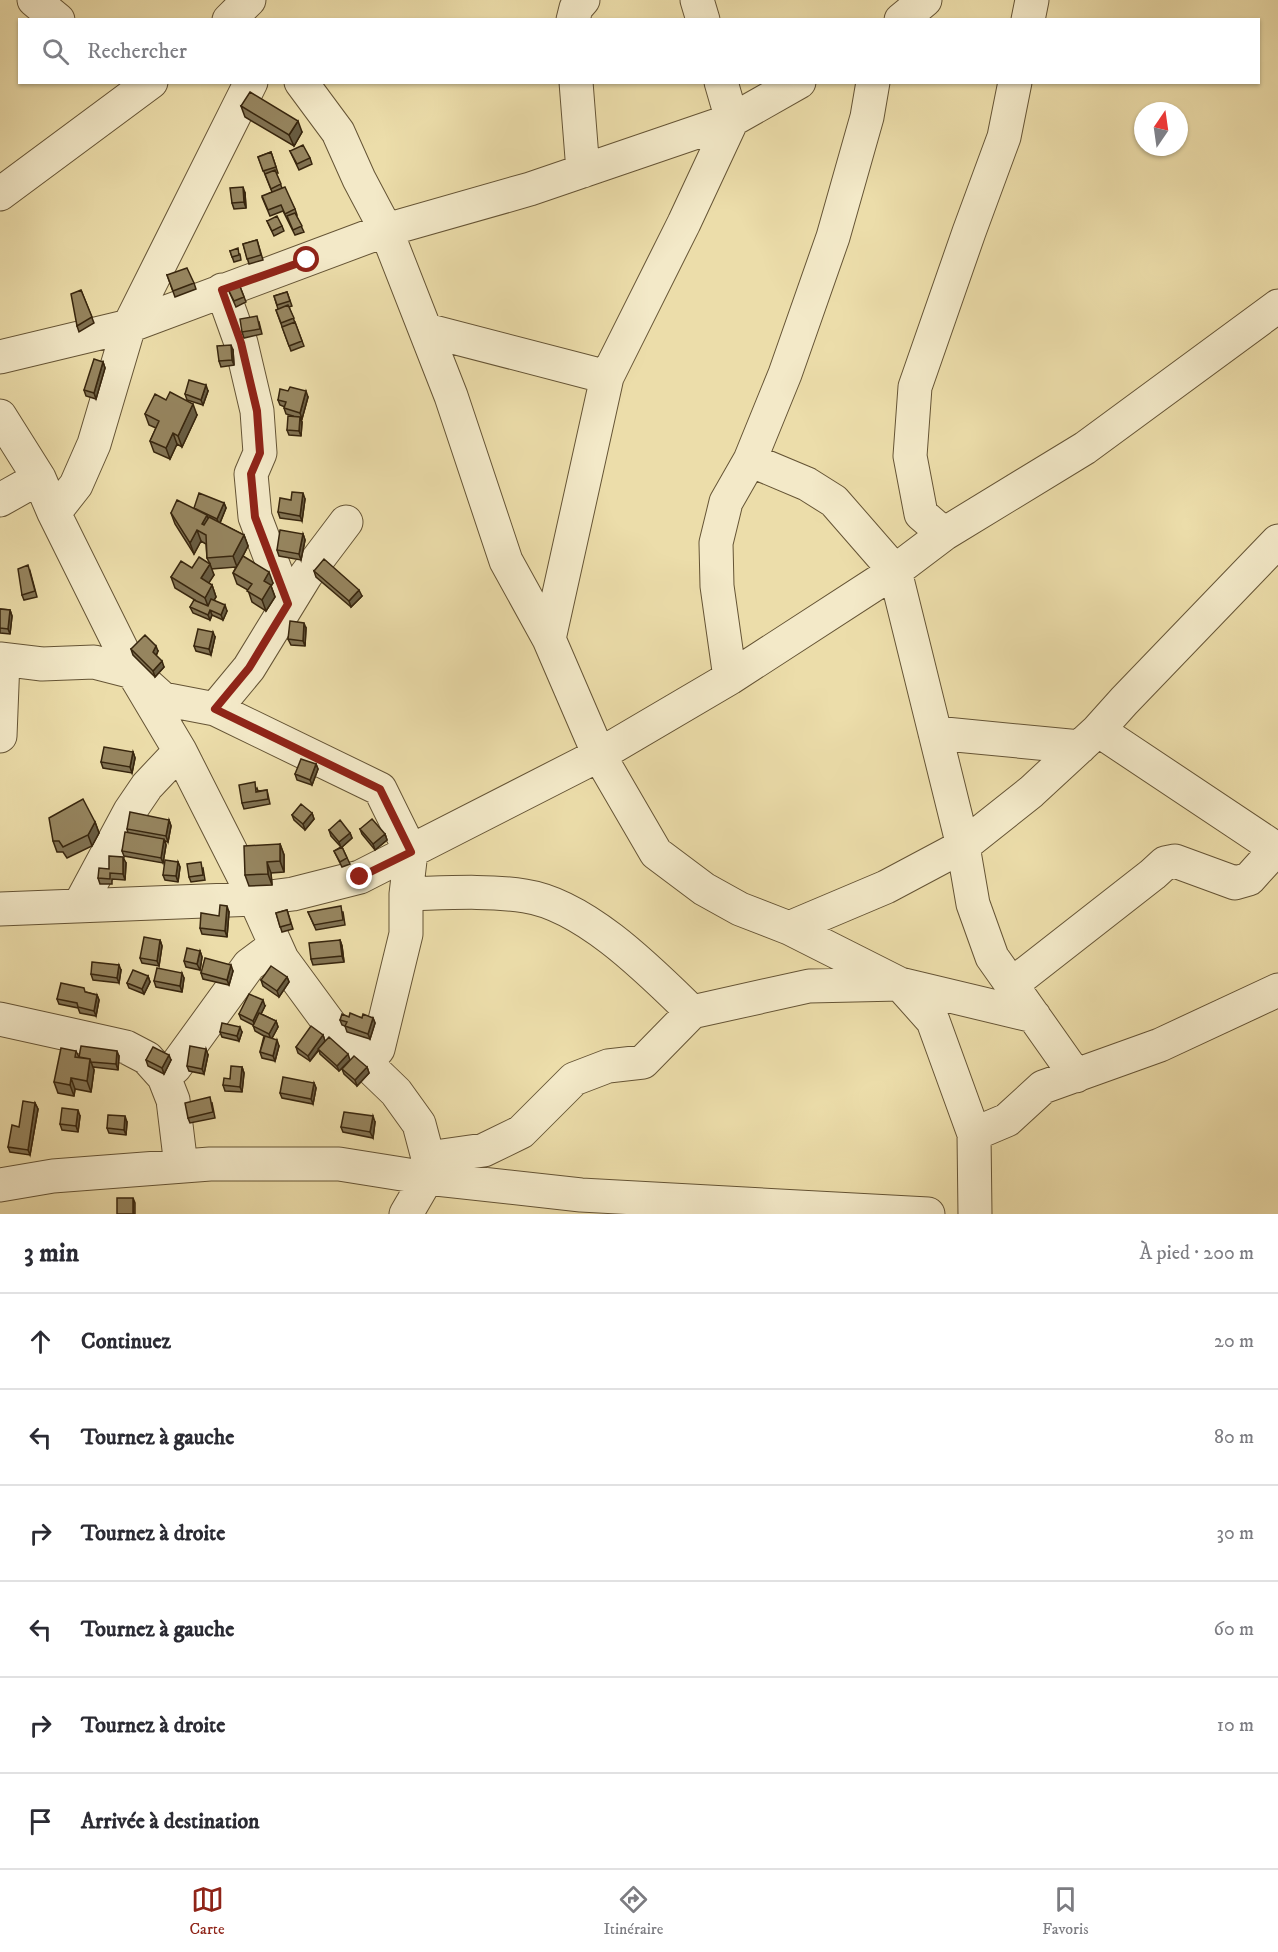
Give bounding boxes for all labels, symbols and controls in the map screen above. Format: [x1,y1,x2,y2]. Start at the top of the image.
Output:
search box [18,18,1260,84]
icon: search [39,35,72,68]
text: Rechercher [87,38,187,65]
north arrow [1134,102,1188,156]
route start [293,246,319,272]
route end [346,863,372,889]
text: 3 min [24,1237,79,1270]
text: À pied · 200 m [1139,1241,1254,1266]
icon: ahead [24,1325,57,1358]
text: Continuez [81,1328,171,1355]
text: 20 m [1214,1329,1254,1354]
icon: left [24,1421,57,1454]
text: Tournez à gauche [81,1424,234,1451]
text: 80 m [1214,1425,1254,1450]
icon: right [24,1517,57,1550]
text: Tournez à droite [81,1520,225,1547]
text: 30 m [1216,1521,1254,1546]
icon: left [24,1613,57,1646]
text: Tournez à gauche [81,1616,234,1643]
text: 60 m [1214,1617,1254,1642]
icon: right [24,1709,57,1742]
text: Tournez à droite [81,1712,225,1739]
text: 10 m [1217,1713,1254,1738]
icon: arrive [24,1805,57,1838]
text: Arrivée à destination [81,1808,260,1835]
tab: Carte [189,1883,225,1939]
tab: Itinéraire [603,1883,663,1939]
tab: Favoris [1042,1883,1089,1939]

